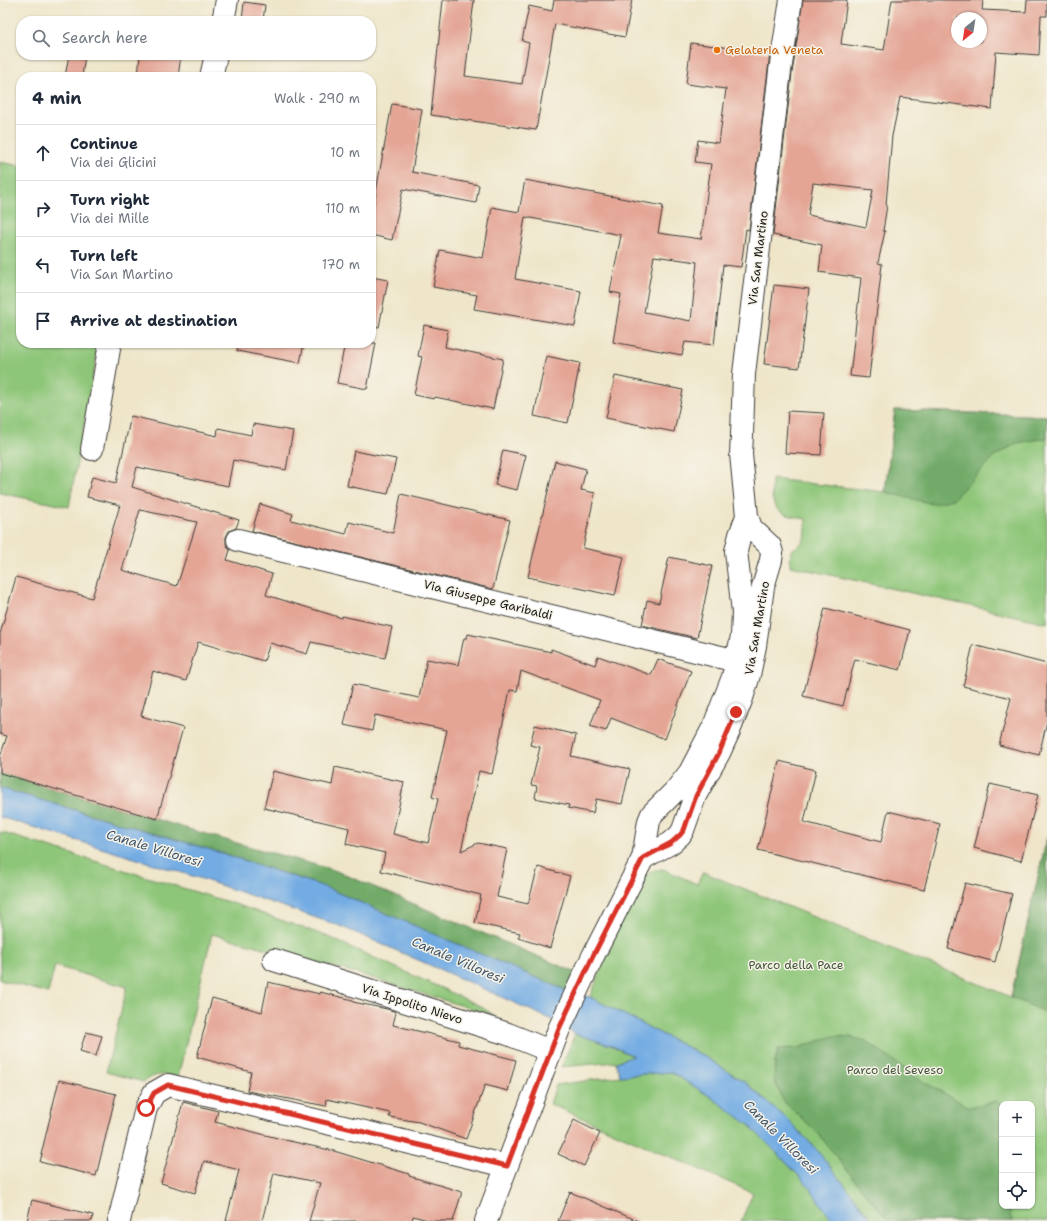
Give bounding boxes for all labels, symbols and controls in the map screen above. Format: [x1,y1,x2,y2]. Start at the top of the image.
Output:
north arrow [951,12,987,48]
search box [16,16,376,60]
icon: search [30,27,52,49]
text: Search here [62,28,148,48]
place label: Gelateria Veneta [725,42,824,58]
marker: Gelateria Veneta [712,45,722,55]
text: 4 min [32,87,82,109]
text: Walk · 290 m [274,90,360,107]
text: Continue [70,134,138,154]
icon: ahead [32,142,54,164]
text: 10 m [330,144,360,161]
text: Via dei Glicini [70,154,157,171]
text: Turn right [70,190,150,210]
icon: right [32,198,54,220]
text: 110 m [325,200,360,217]
text: Via dei Mille [70,210,149,227]
street label: Via San Martino [744,210,772,306]
text: Turn left [70,246,138,266]
icon: left [32,254,54,276]
text: 170 m [322,256,360,273]
text: Via San Martino [70,266,173,283]
icon: arrive [32,310,54,332]
text: Arrive at destination [70,311,238,331]
street label: Via Giuseppe Garibaldi [422,576,554,624]
street label: Via San Martino [741,580,773,676]
route end [727,703,745,721]
water label: Canale Villoresi [104,825,204,871]
water label: Canale Villoresi [409,933,507,987]
park label: Parco della Pace [748,957,844,973]
street label: Via Ippolito Nievo [359,980,465,1028]
park label: Parco del Seveso [847,1062,943,1078]
water label: Canale Villoresi [740,1096,822,1178]
route start [137,1099,155,1117]
map controls [999,1101,1035,1209]
button: + [999,1101,1035,1137]
button: − [999,1137,1035,1173]
button: locate [999,1173,1035,1209]

